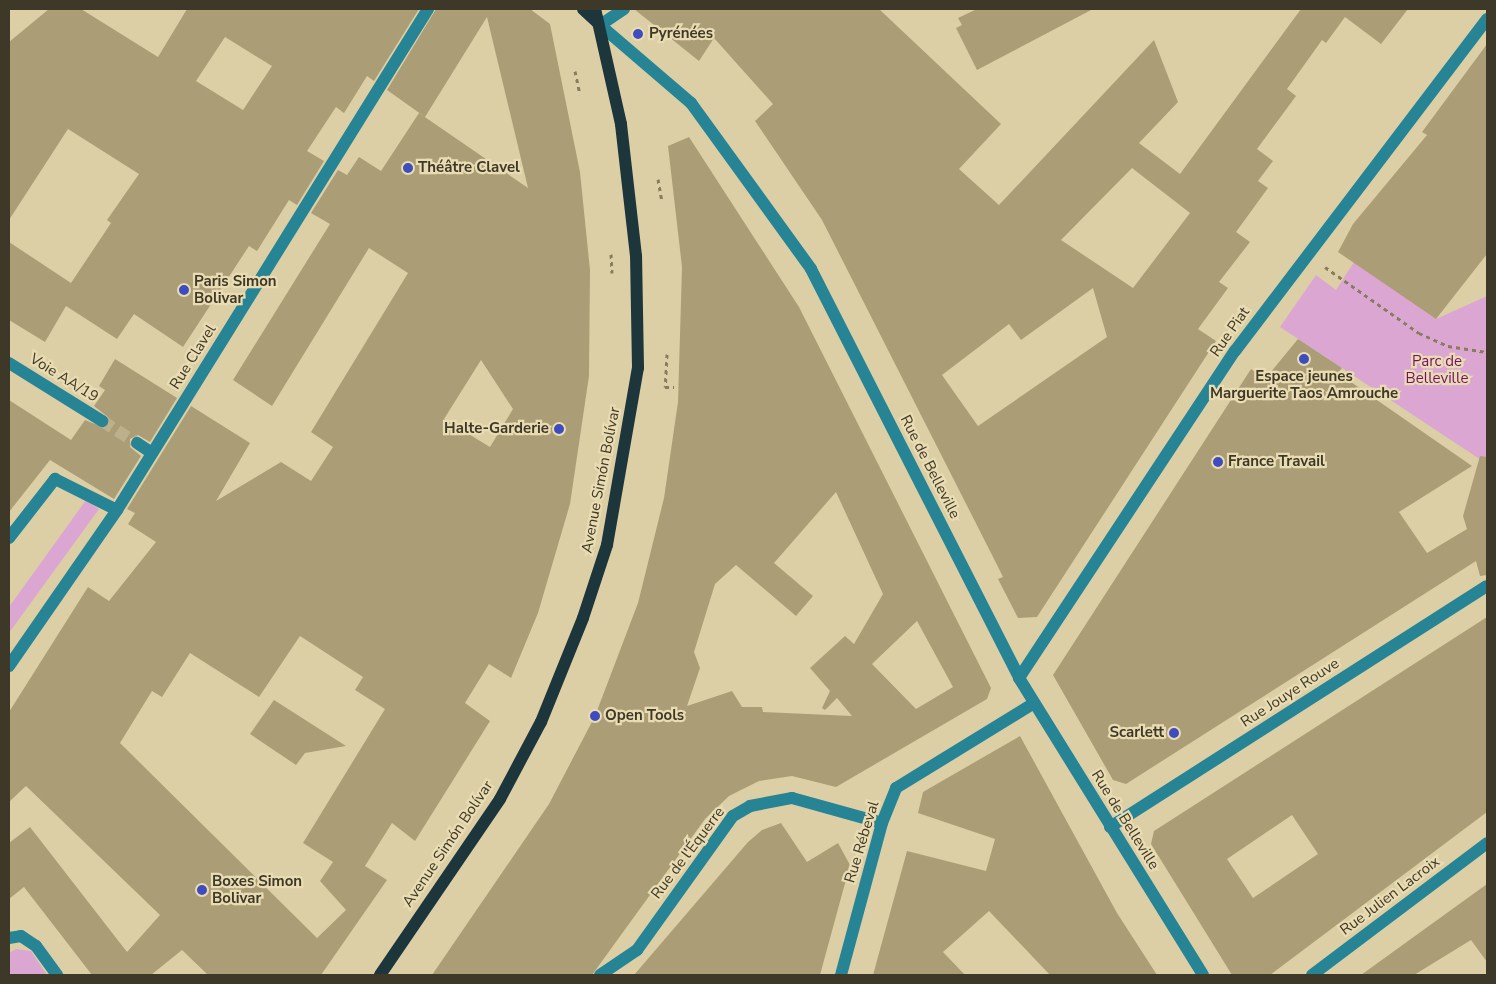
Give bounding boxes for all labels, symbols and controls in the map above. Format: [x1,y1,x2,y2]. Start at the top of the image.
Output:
place label: Pyrénées [649,25,713,43]
marker: Pyrénées [631,27,645,41]
place label: Théâtre Clavel [418,159,520,177]
marker: Théâtre Clavel [402,162,414,174]
place label: Paris Simon Bolivar [194,272,277,307]
marker: Paris Simon Bolivar [178,284,190,296]
street label: Rue Piat [1206,304,1254,360]
street label: Rue Clavel [166,321,220,393]
street label: Voie AA/19 [26,350,102,406]
park label: Parc de Belleville [1406,352,1468,387]
marker: Espace jeunes Marguerite Taos Amrouche [1298,353,1310,365]
place label: Espace jeunes Marguerite Taos Amrouche [1210,367,1398,402]
street label: Avenue Simón Bolívar [578,405,624,555]
street label: Rue de Belleville [896,412,964,522]
place label: Halte-Garderie [444,420,549,438]
marker: Halte-Garderie [553,423,565,435]
place label: France Travail [1228,453,1325,471]
marker: France Travail [1212,456,1224,468]
street label: Rue Jouye Rouve [1237,655,1343,731]
place label: Open Tools [605,707,684,725]
marker: Open Tools [589,710,601,722]
place label: Scarlett [1110,724,1164,742]
marker: Scarlett [1168,727,1180,739]
street label: Rue de Belleville [1087,767,1163,873]
street label: Avenue Simón Bolívar [399,777,497,911]
street label: Rue Rébeval [841,799,883,885]
street label: Rue de l'Équerre [648,803,728,903]
street label: Rue Julien Lacroix [1337,853,1443,939]
place label: Boxes Simon Bolivar [212,872,302,907]
marker: Boxes Simon Bolivar [196,884,208,896]

